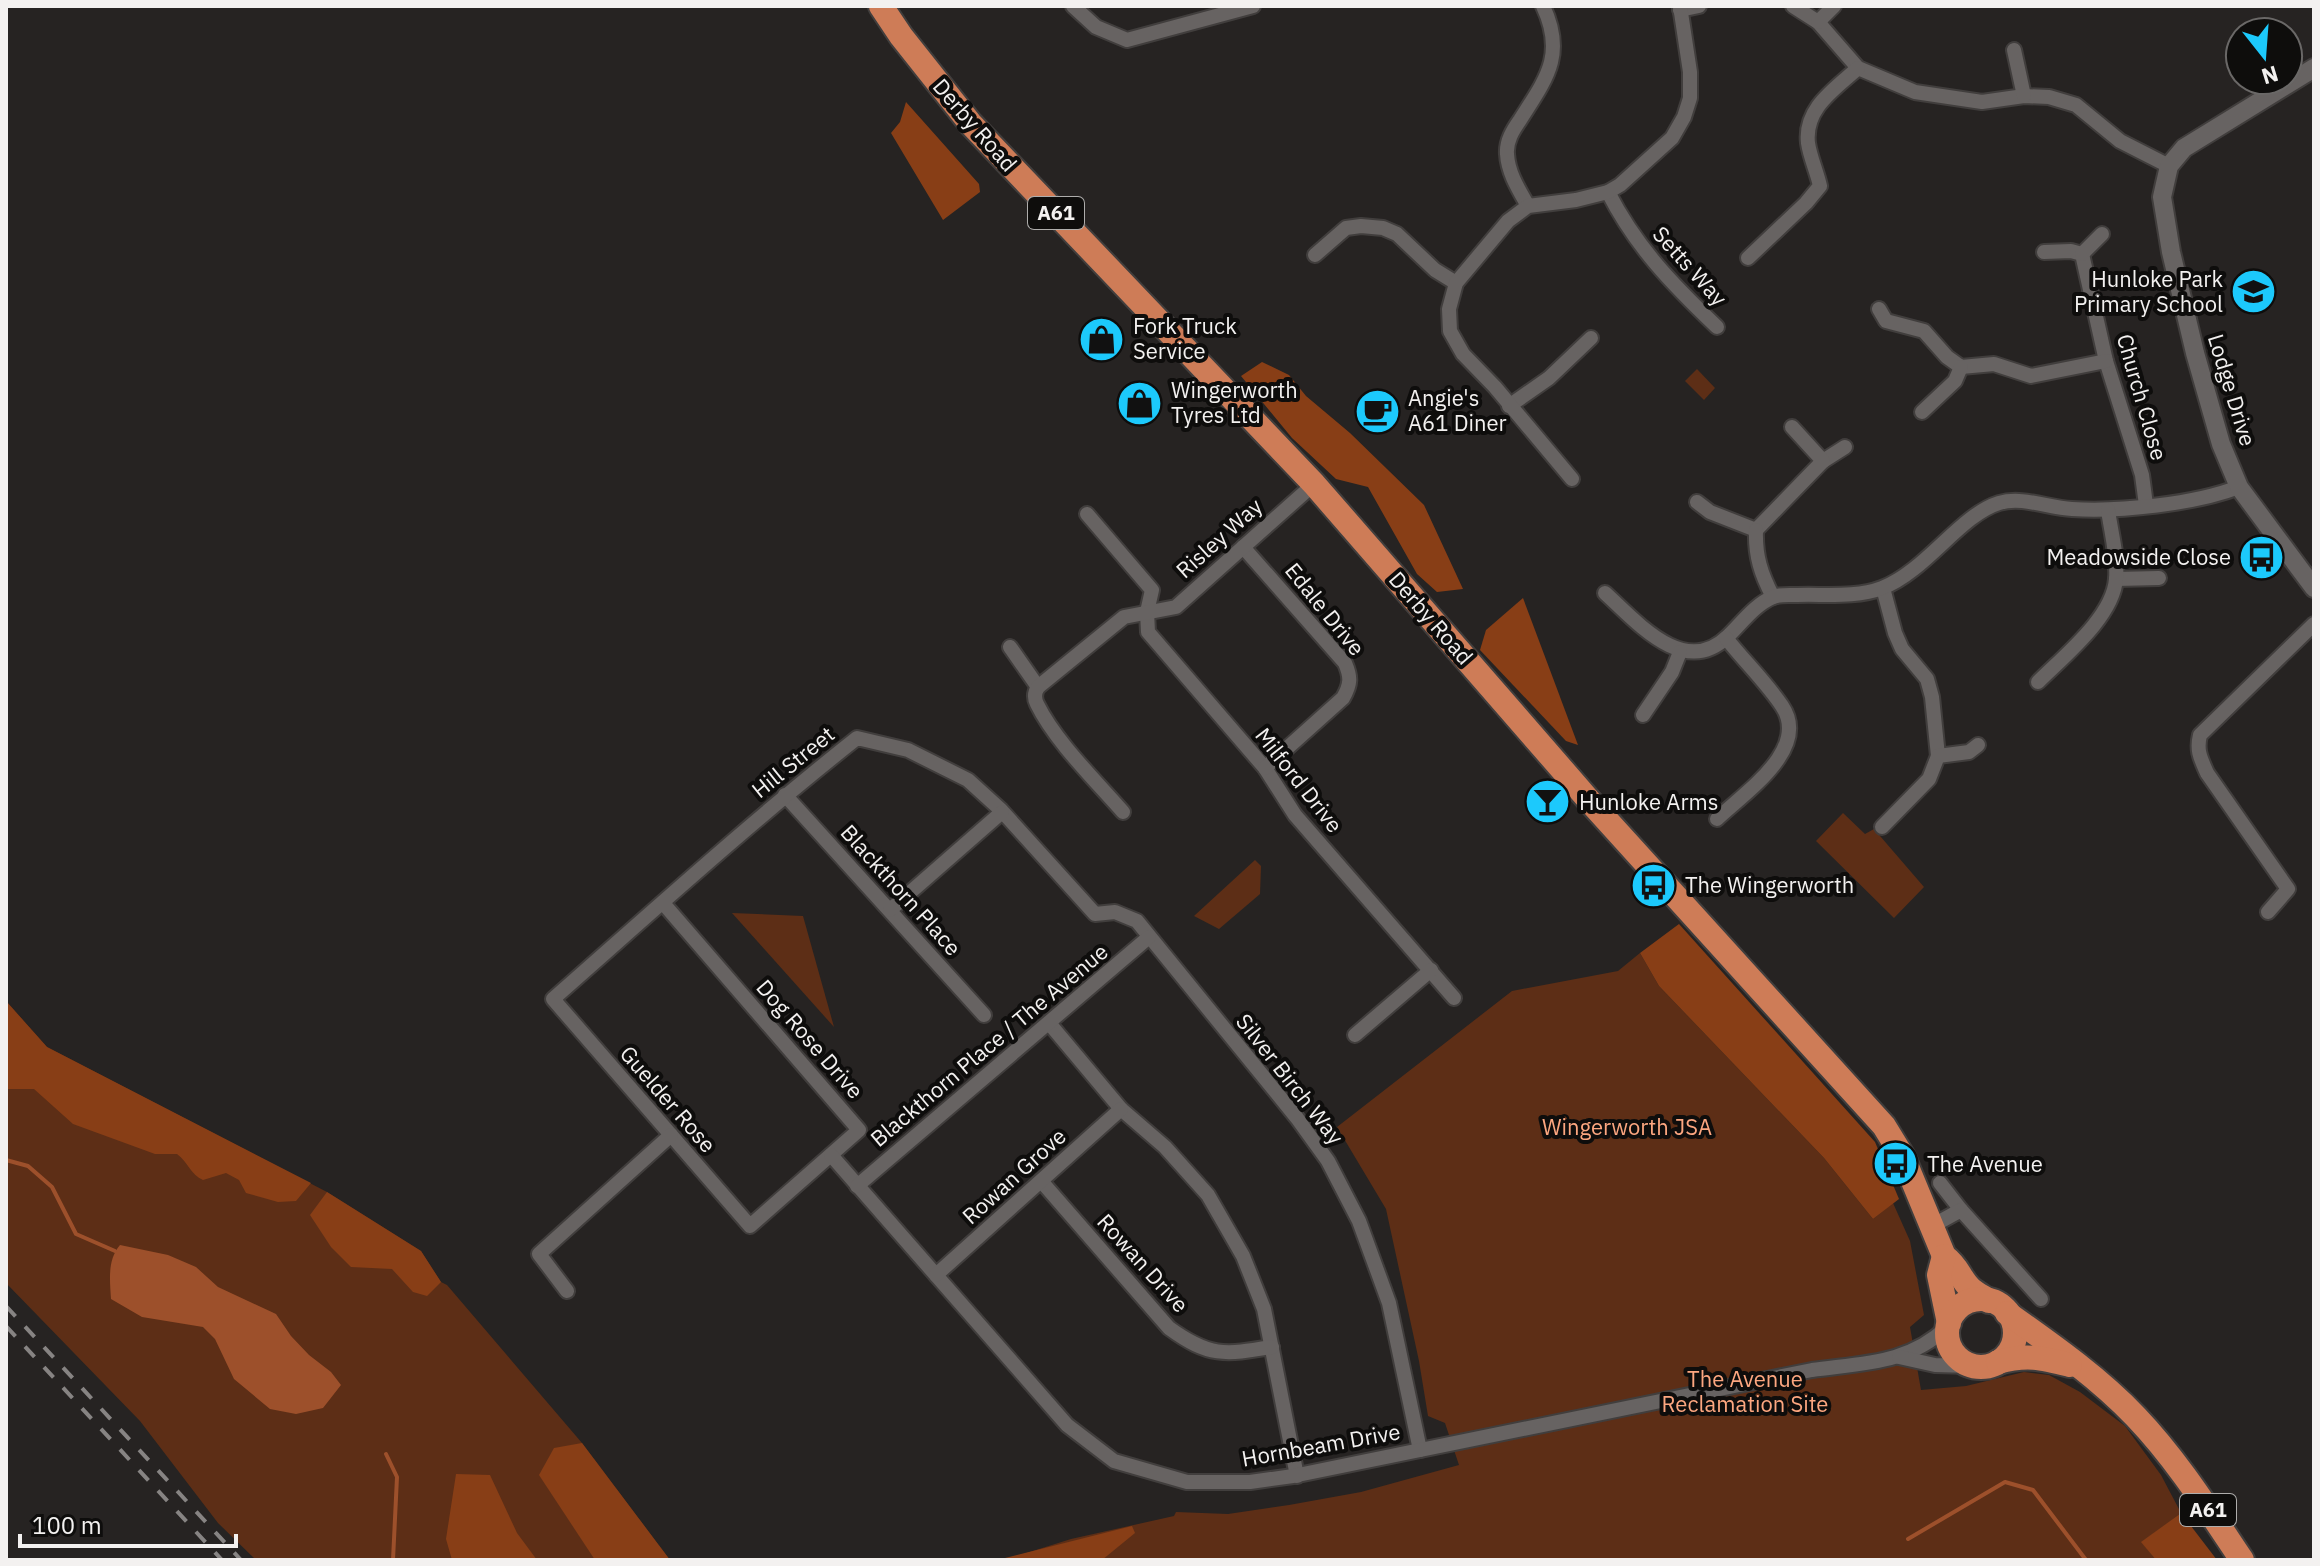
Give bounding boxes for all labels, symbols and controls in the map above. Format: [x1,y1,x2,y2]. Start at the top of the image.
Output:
north arrow [2224,16,2304,96]
text: N [2258,59,2282,92]
street label: Derby Road [927,72,1024,177]
road number: A61 [1028,197,1084,229]
street label: Setts Way [1647,220,1734,312]
place label: Hunloke Park Primary School [2074,264,2223,318]
school or university icon: Hunloke Park Primary School [2230,268,2278,316]
place label: Fork Truck Service [1133,311,1237,365]
shop icon: Fork Truck Service [1078,315,1126,363]
street label: Church Close [2111,330,2174,463]
street label: Lodge Drive [2202,330,2263,449]
place label: Wingerworth Tyres Ltd [1171,375,1298,429]
shop icon: Wingerworth Tyres Ltd [1116,379,1164,427]
place label: Angie's A61 Diner [1408,383,1507,437]
cafe icon: Angie's A61 Diner [1353,387,1401,435]
street label: Risley Way [1169,491,1268,584]
bus stop icon: Meadowside Close [2238,533,2286,581]
place label: Meadowside Close [2046,542,2231,571]
street label: Edale Drive [1279,556,1372,661]
street label: Derby Road [1383,565,1480,670]
street label: Hill Street [745,719,840,804]
street label: Milford Drive [1249,721,1350,838]
bar icon: Hunloke Arms [1524,778,1572,826]
place label: Hunloke Arms [1579,787,1718,816]
street label: Blackthorn Place [835,818,968,961]
bus stop icon: The Wingerworth [1630,861,1678,909]
place label: The Wingerworth [1685,870,1854,899]
street label: Blackthorn Place / The Avenue [864,937,1113,1153]
street label: Dog Rose Drive [751,973,870,1104]
street label: Silver Birch Way [1230,1007,1351,1150]
street label: Guelder Rose [614,1039,723,1158]
park label: Wingerworth JSA [1542,1112,1712,1141]
street label: Rowan Grove [956,1121,1072,1230]
bus stop icon: The Avenue [1872,1140,1920,1188]
place label: The Avenue [1927,1149,2043,1178]
street label: Rowan Drive [1091,1207,1195,1318]
park label: The Avenue Reclamation Site [1662,1364,1828,1418]
street label: Hornbeam Drive [1239,1416,1402,1473]
road number: A61 [2180,1494,2236,1526]
scale bar [20,1498,236,1548]
text: 100 m [32,1509,102,1541]

